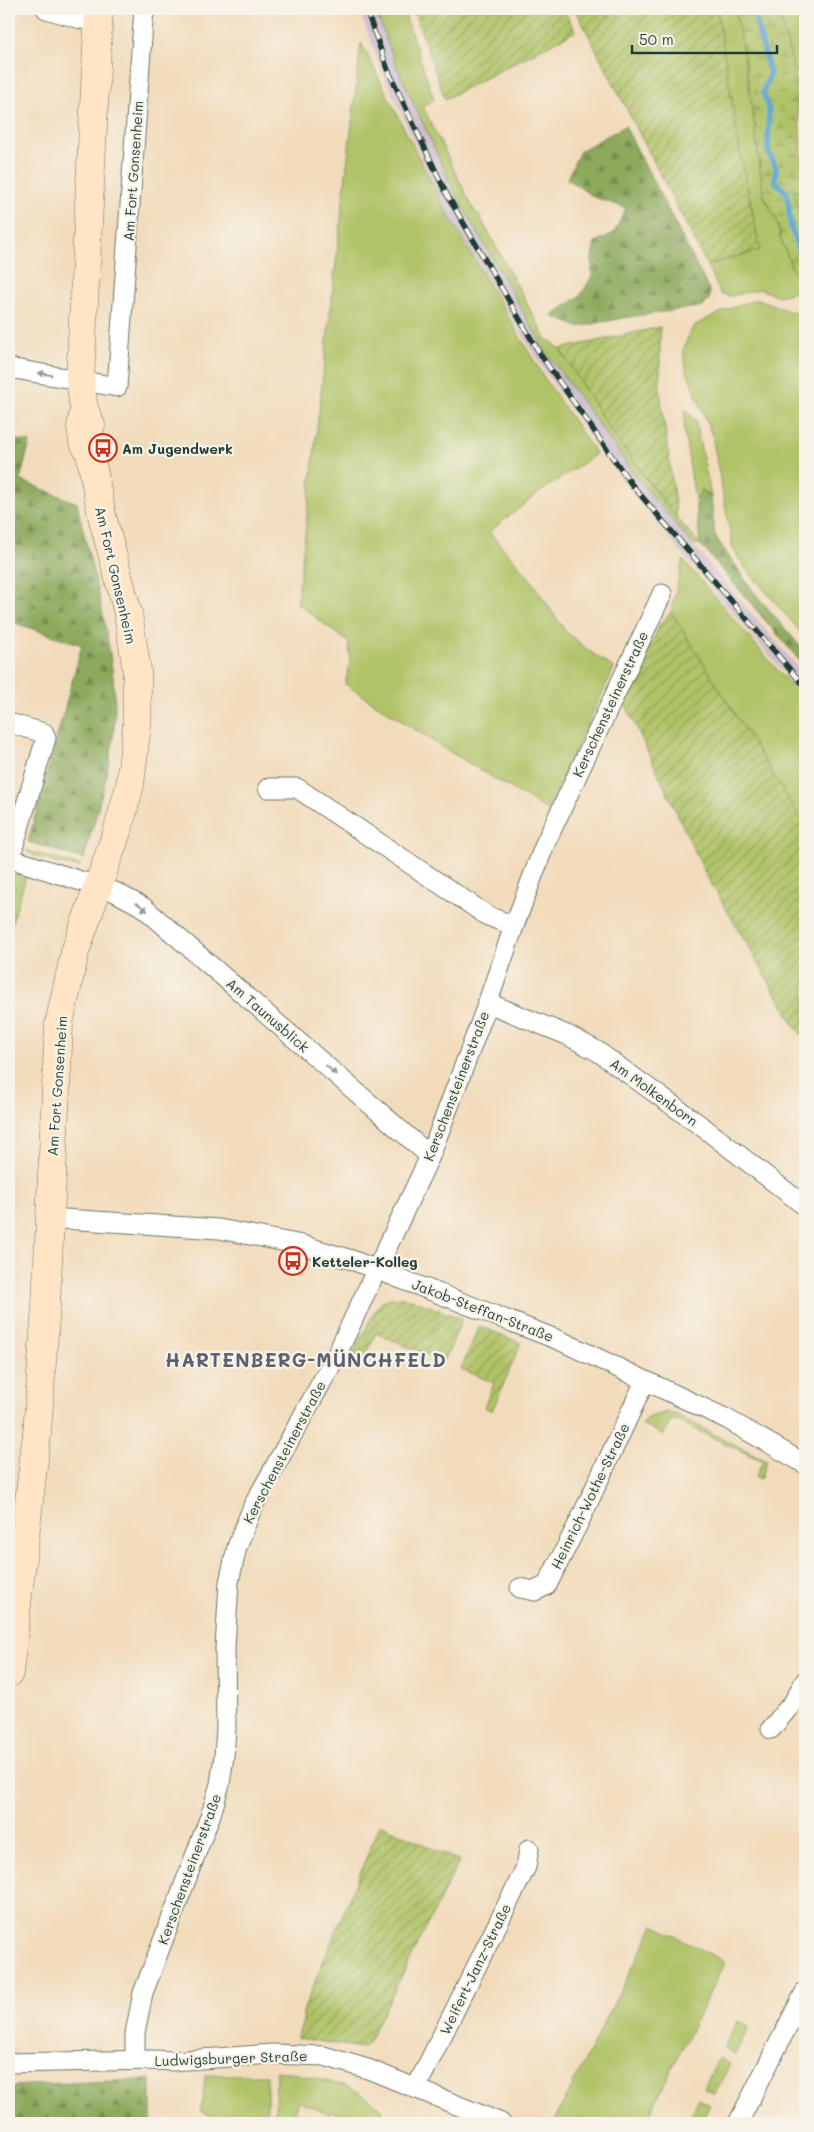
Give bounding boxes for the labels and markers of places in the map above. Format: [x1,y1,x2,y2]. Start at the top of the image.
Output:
bus stop icon: Am Jugendwerk [88,433,118,463]
place label: Am Jugendwerk [122,439,233,458]
bus stop icon: Ketteler-Kolleg [278,1246,308,1276]
place label: Ketteler-Kolleg [312,1252,418,1271]

